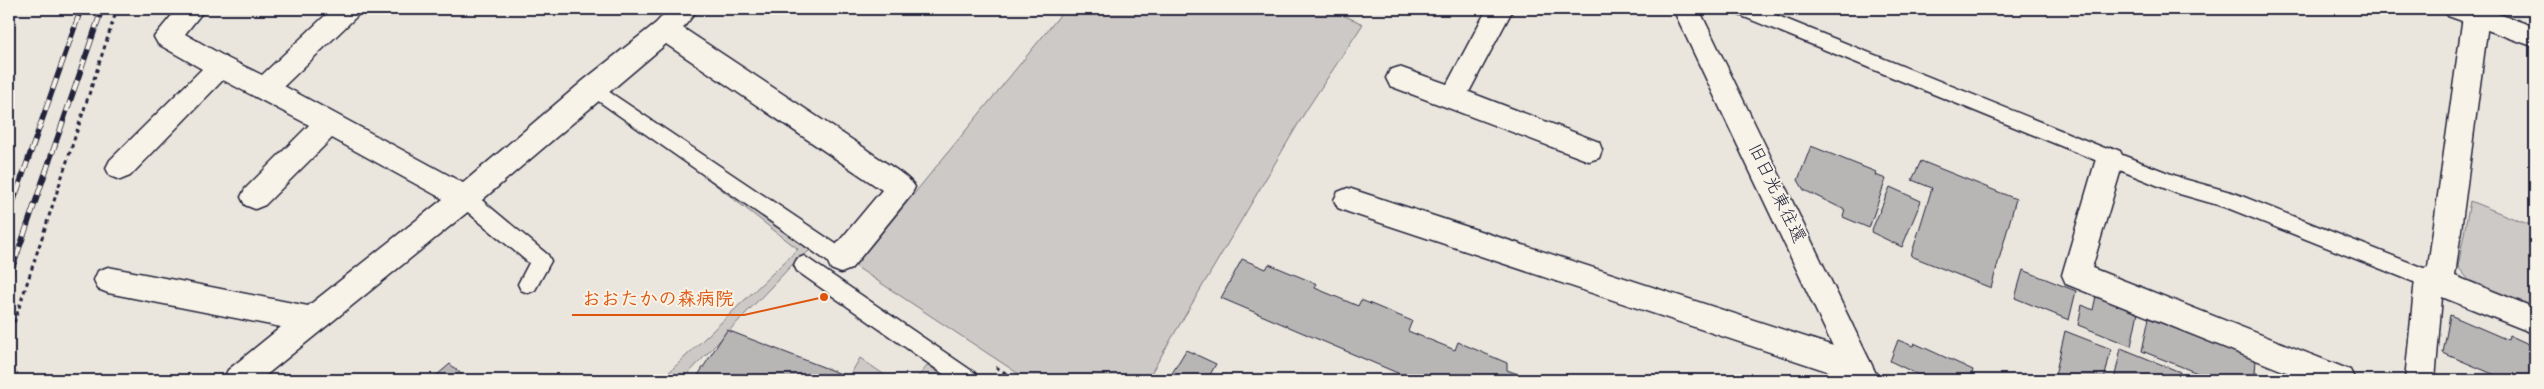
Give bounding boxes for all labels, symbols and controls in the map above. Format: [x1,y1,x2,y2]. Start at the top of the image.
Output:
street label: 旧日光東往還 [1742,140,1809,247]
callout: おおたかの森病院 [572,281,744,315]
text: おおたかの森病院 [582,289,734,313]

